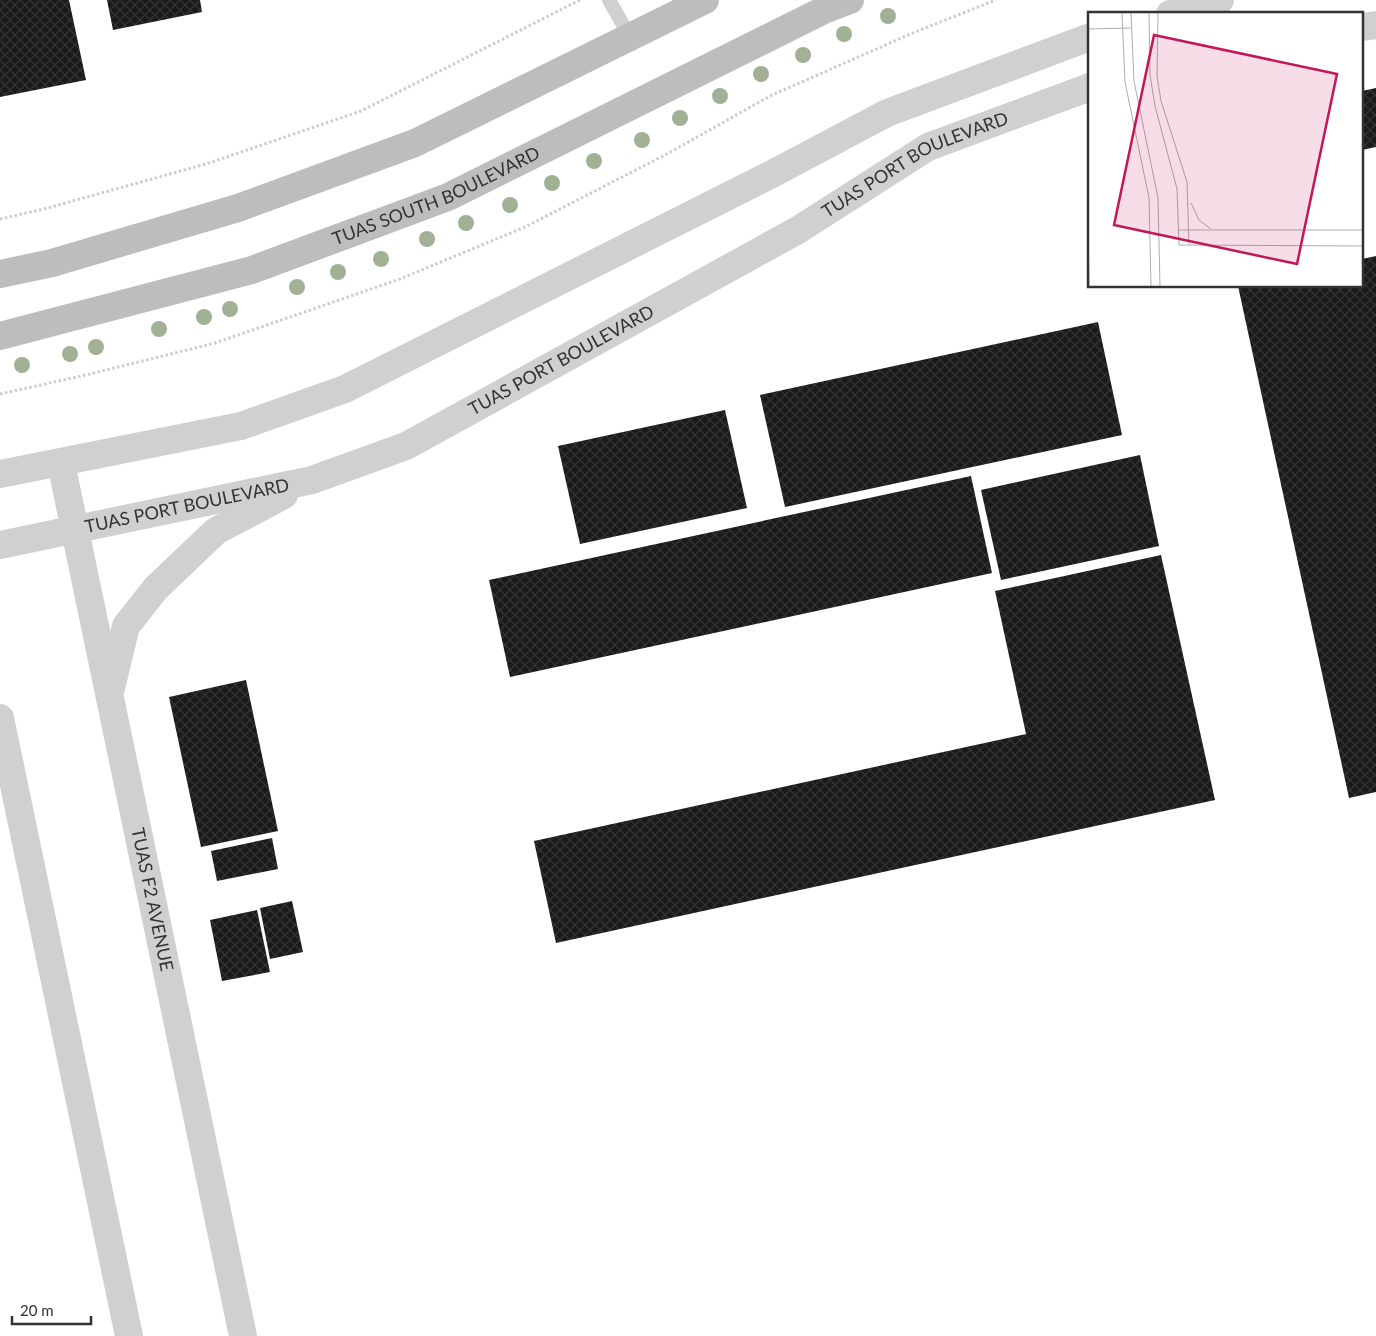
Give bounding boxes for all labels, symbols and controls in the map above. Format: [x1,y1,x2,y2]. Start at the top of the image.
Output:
inset map [1088,12,1364,288]
street label: TUAS PORT BOULEVARD [817,106,1011,222]
street label: TUAS SOUTH BOULEVARD [329,141,543,249]
street label: TUAS PORT BOULEVARD [464,300,657,419]
street label: TUAS PORT BOULEVARD [83,473,291,537]
street label: TUAS F2 AVENUE [127,826,179,973]
scale bar [12,1294,91,1326]
text: 20 m [20,1301,54,1319]

